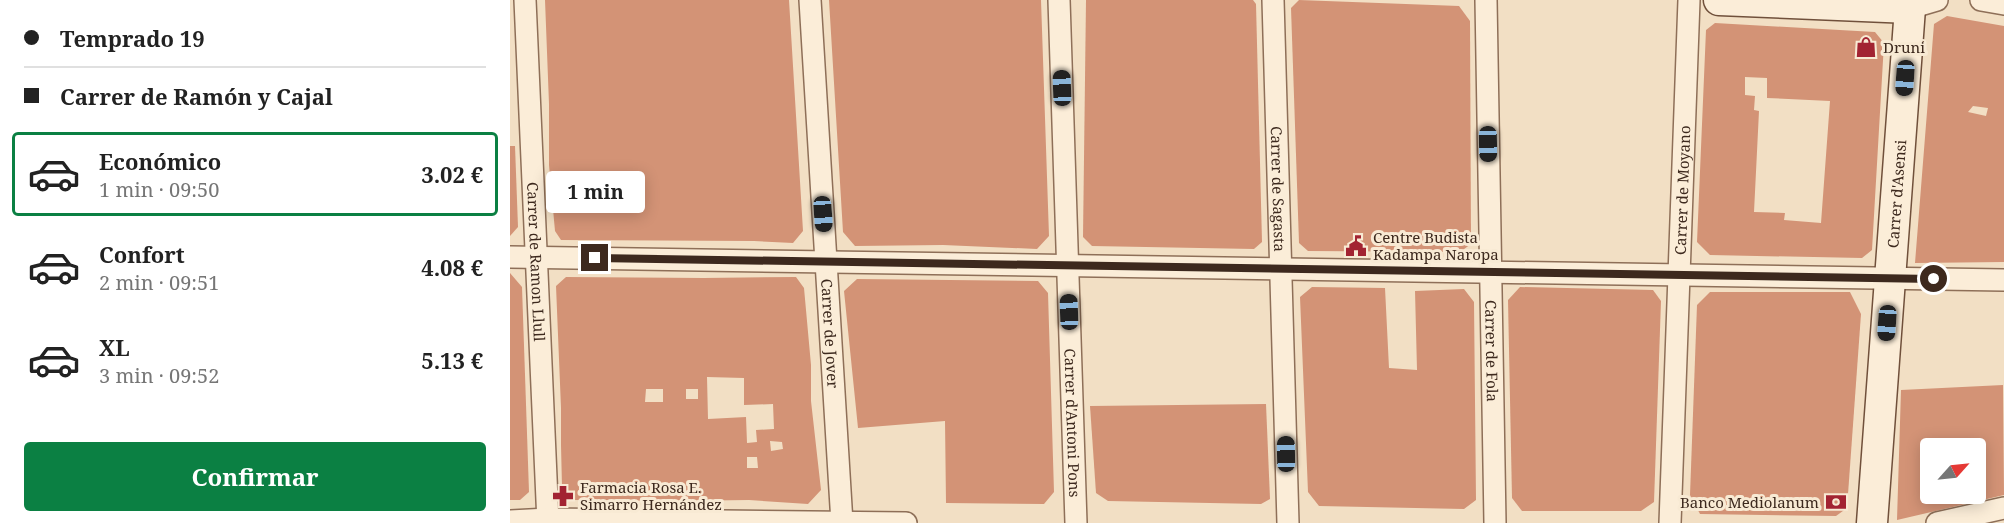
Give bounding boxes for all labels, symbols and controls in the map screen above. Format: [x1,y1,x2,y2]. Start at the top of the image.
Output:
text: Temprado 19 [60,23,205,53]
shop icon: Druni [1854,35,1878,59]
place label: Druni [1883,37,1925,57]
car [1895,59,1915,97]
car [1052,70,1072,106]
text: Carrer de Ramón y Cajal [60,81,333,111]
street label: Carrer de Moyano [1670,125,1694,255]
street label: Carrer de Sagasta [1267,126,1290,252]
car [1479,126,1497,162]
street label: Carrer d'Asensi [1882,139,1910,249]
text: Económico [99,146,221,176]
icon: car [27,147,81,201]
text: 3.02 € [421,159,483,189]
callout: 1 min [546,171,644,213]
text: 1 min · 09:50 [99,176,219,203]
text: 1 min [567,178,624,205]
street label: Carrer de Ramon Llull [523,182,550,342]
car [813,195,833,233]
place label: Centre Budista Kadampa Naropa [1373,227,1499,264]
public building icon: Centre Budista Kadampa Naropa [1344,234,1368,258]
text: Confort [99,239,185,269]
icon: car [27,240,81,294]
route end [581,244,608,271]
text: 4.08 € [421,252,483,282]
route start [1920,265,1947,292]
text: 2 min · 09:51 [99,269,219,296]
street label: Carrer de Jover [817,278,844,389]
car [1059,294,1079,330]
street label: Carrer de Fola [1481,300,1503,402]
car [1877,304,1897,342]
text: XL [99,332,130,362]
icon: car [27,333,81,387]
text: 5.13 € [421,345,483,375]
street label: Carrer d'Antoni Pons [1060,348,1085,498]
text: 3 min · 09:52 [99,362,219,389]
car [1277,436,1295,472]
north arrow [1920,438,1986,504]
map controls [1920,438,1986,504]
button: Confirmar [24,442,486,511]
place label: Farmacia Rosa E. Simarro Hernández [580,477,722,514]
pharmacy icon: Farmacia Rosa E. Simarro Hernández [551,484,575,508]
bank icon: Banco Mediolanum [1824,490,1848,514]
place label: Banco Mediolanum [1680,492,1819,512]

